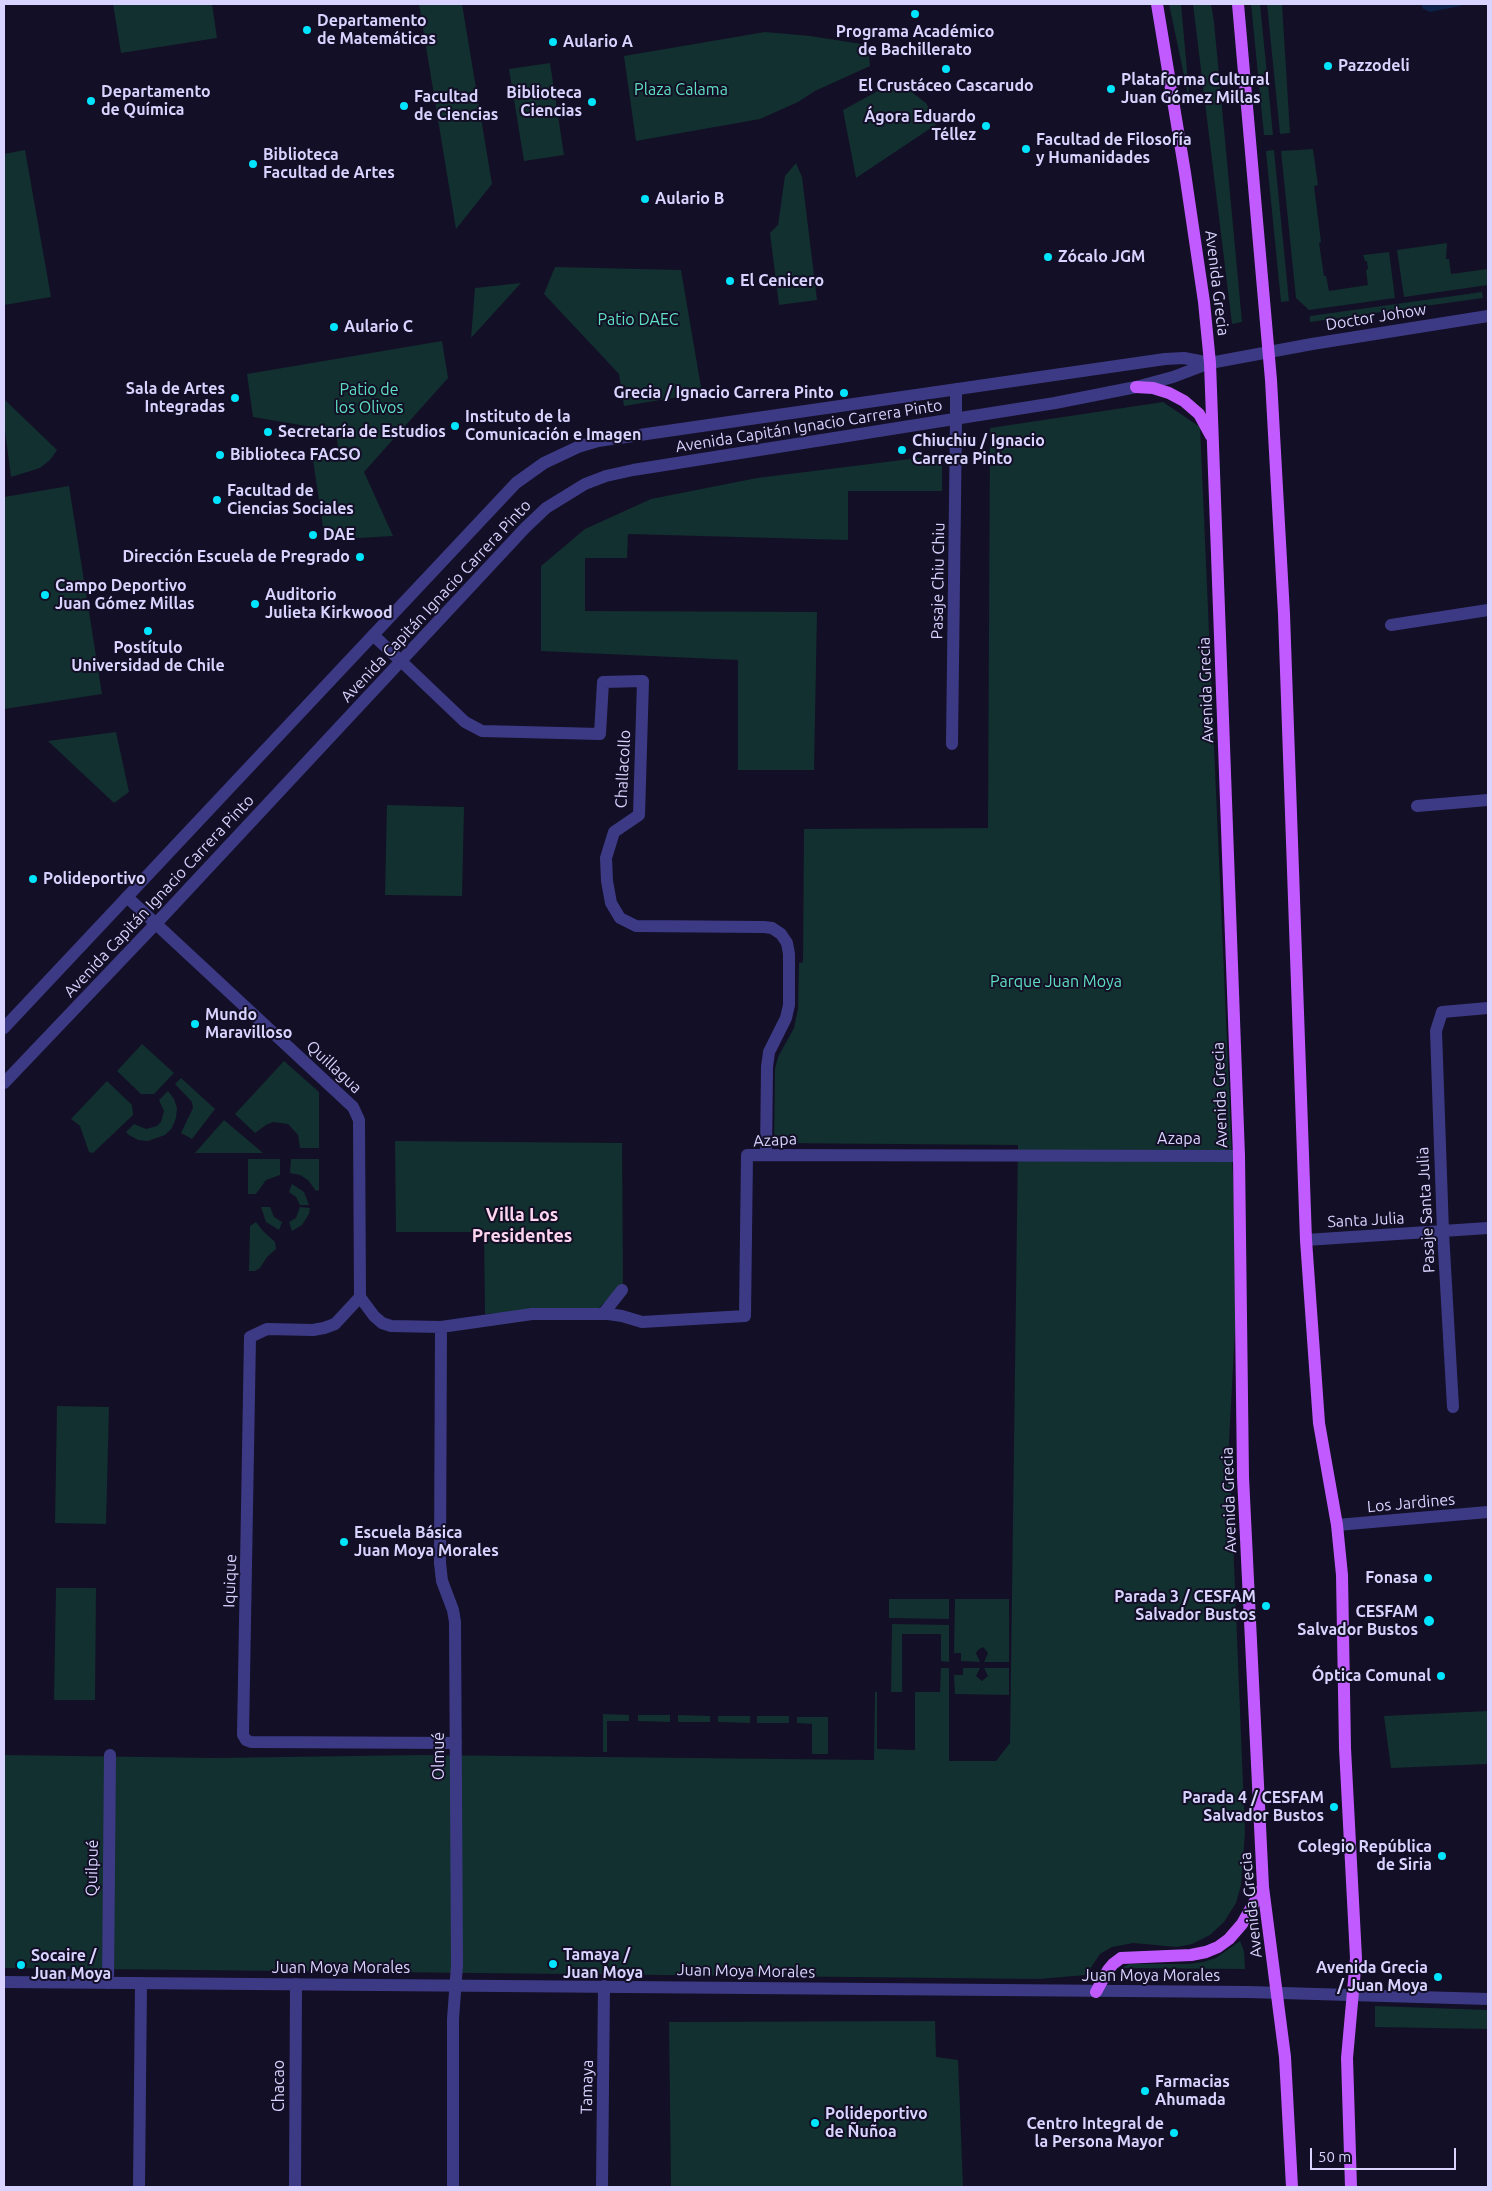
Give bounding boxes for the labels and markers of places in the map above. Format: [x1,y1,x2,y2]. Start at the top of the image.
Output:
marker: Programa Académico de Bachillerato [909,8,921,20]
place label: Departamento de Matemáticas [317,11,436,49]
place label: Programa Académico de Bachillerato [836,22,994,60]
marker: Departamento de Matemáticas [301,24,313,36]
place label: Aulario A [563,32,633,52]
marker: Aulario A [547,36,559,48]
place label: Pazzodeli [1338,56,1410,76]
marker: Pazzodeli [1322,60,1334,72]
marker: El Crustáceo Cascarudo [940,63,952,75]
place label: Plataforma Cultural Juan Gómez Millas [1121,70,1270,108]
place label: El Crustáceo Cascarudo [858,76,1034,96]
place label: Departamento de Química [101,82,211,120]
place label: Biblioteca Ciencias [506,83,582,121]
marker: Plataforma Cultural Juan Gómez Millas [1105,83,1117,95]
place label: Facultad de Ciencias [414,87,498,125]
marker: Departamento de Química [85,95,97,107]
marker: Biblioteca Ciencias [586,96,598,108]
marker: Facultad de Ciencias [398,100,410,112]
place label: Ágora Eduardo Téllez [864,107,976,145]
marker: Ágora Eduardo Téllez [980,120,992,132]
place label: Facultad de Filosofía y Humanidades [1036,130,1192,168]
marker: Facultad de Filosofía y Humanidades [1020,143,1032,155]
place label: Biblioteca Facultad de Artes [263,145,395,183]
marker: Biblioteca Facultad de Artes [247,158,259,170]
place label: Aulario B [655,189,724,209]
marker: Aulario B [639,193,651,205]
place label: Zócalo JGM [1058,247,1145,267]
marker: Zócalo JGM [1042,251,1054,263]
place label: El Cenicero [740,271,824,291]
marker: El Cenicero [724,275,736,287]
place label: Aulario C [344,317,413,337]
marker: Aulario C [328,321,340,333]
place label: Sala de Artes Integradas [126,379,225,417]
place label: Grecia / Ignacio Carrera Pinto [614,383,834,403]
marker: Grecia / Ignacio Carrera Pinto [838,387,850,399]
marker: Sala de Artes Integradas [229,392,241,404]
place label: Instituto de la Comunicación e Imagen [465,407,641,445]
marker: Instituto de la Comunicación e Imagen [449,420,461,432]
place label: Secretaría de Estudios [278,422,446,442]
marker: Secretaría de Estudios [262,426,274,438]
place label: Chiuchiu / Ignacio Carrera Pinto [912,431,1045,469]
marker: Chiuchiu / Ignacio Carrera Pinto [896,444,908,456]
place label: Biblioteca FACSO [230,445,361,465]
marker: Biblioteca FACSO [214,449,226,461]
place label: Facultad de Ciencias Sociales [227,481,354,519]
marker: Facultad de Ciencias Sociales [211,494,223,506]
place label: DAE [323,525,355,545]
marker: DAE [307,529,319,541]
place label: Dirección Escuela de Pregrado [122,547,350,567]
marker: Dirección Escuela de Pregrado [354,551,366,563]
place label: Campo Deportivo Juan Gómez Millas [55,576,195,614]
place label: Auditorio Julieta Kirkwood [265,585,393,623]
marker: Campo Deportivo Juan Gómez Millas [39,589,51,601]
marker: Auditorio Julieta Kirkwood [249,598,261,610]
marker: Postítulo Universidad de Chile [142,625,154,637]
place label: Postítulo Universidad de Chile [71,638,225,676]
place label: Polideportivo [43,869,146,889]
marker: Polideportivo [27,873,39,885]
place label: Mundo Maravilloso [205,1005,292,1043]
marker: Mundo Maravilloso [189,1018,201,1030]
place label: Escuela Básica Juan Moya Morales [354,1523,499,1561]
marker: Escuela Básica Juan Moya Morales [338,1536,350,1548]
place label: Fonasa [1365,1568,1418,1588]
marker: Fonasa [1422,1572,1434,1584]
place label: Parada 3 / CESFAM Salvador Bustos [1114,1587,1256,1625]
marker: Parada 3 / CESFAM Salvador Bustos [1260,1600,1272,1612]
place label: CESFAM Salvador Bustos [1297,1602,1418,1640]
marker: CESFAM Salvador Bustos [1422,1614,1436,1628]
place label: Óptica Comunal [1312,1666,1431,1686]
marker: Óptica Comunal [1435,1670,1447,1682]
place label: Parada 4 / CESFAM Salvador Bustos [1182,1788,1324,1826]
marker: Parada 4 / CESFAM Salvador Bustos [1328,1801,1340,1813]
place label: Colegio República de Siria [1297,1837,1432,1875]
marker: Colegio República de Siria [1436,1850,1448,1862]
place label: Tamaya / Juan Moya [563,1945,643,1983]
place label: Socaire / Juan Moya [31,1946,111,1984]
marker: Tamaya / Juan Moya [547,1958,559,1970]
place label: Avenida Grecia / Juan Moya [1316,1958,1428,1996]
marker: Socaire / Juan Moya [15,1959,27,1971]
marker: Avenida Grecia / Juan Moya [1432,1971,1444,1983]
place label: Farmacias Ahumada [1155,2072,1230,2110]
marker: Farmacias Ahumada [1139,2085,1151,2097]
place label: Polideportivo de Ñuñoa [825,2104,928,2142]
place label: Centro Integral de la Persona Mayor [1027,2114,1164,2152]
marker: Polideportivo de Ñuñoa [809,2117,821,2129]
marker: Centro Integral de la Persona Mayor [1168,2127,1180,2139]

